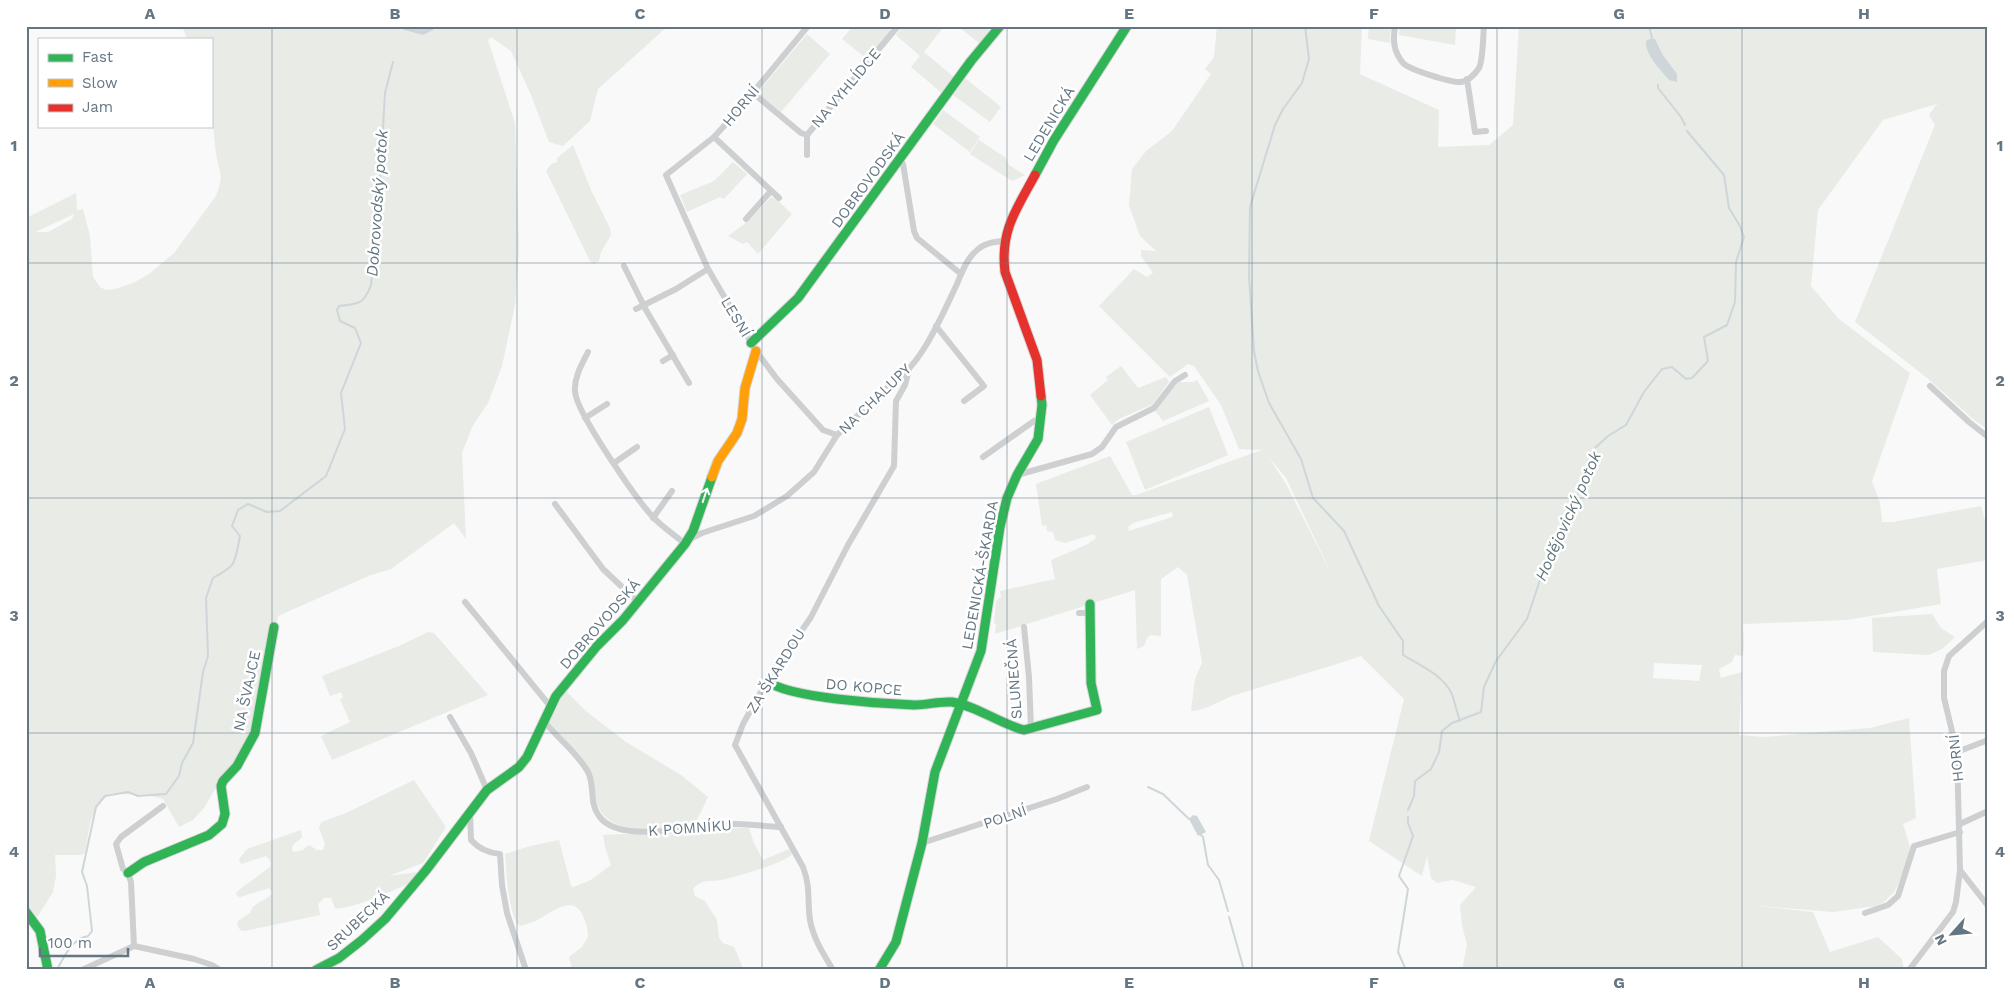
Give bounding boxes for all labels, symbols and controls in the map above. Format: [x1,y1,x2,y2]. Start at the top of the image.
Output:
text: A [145,4,156,23]
text: B [390,4,401,23]
text: C [635,4,646,23]
text: D [879,4,891,23]
text: E [1124,4,1134,23]
text: F [1369,4,1379,23]
text: G [1613,4,1625,23]
text: H [1858,4,1870,23]
legend [38,38,212,128]
street label: NA VYHLÍDCE [808,45,884,131]
text: Fast [82,48,114,66]
text: Slow [82,74,118,92]
street label: HORNÍ [719,82,763,130]
street label: LEDENICKÁ [1020,83,1079,165]
text: Jam [82,98,113,116]
water label: Dobrovodský potok [362,128,392,277]
street label: DOBROVODSKÁ [827,129,909,231]
text: 1 [11,136,17,155]
text: 1 [1997,136,2003,155]
street label: LESNÍ [717,294,755,340]
street label: NA CHALUPY [835,360,915,438]
text: 2 [9,371,19,390]
text: 2 [1995,371,2005,390]
water label: Hodějovický potok [1531,447,1606,584]
one-way arrow [701,487,710,503]
street label: LEDENICKÁ-ŠKARDA [957,499,1002,651]
street label: DOBROVODSKÁ [556,575,644,673]
text: 3 [9,606,19,625]
text: 3 [1995,606,2005,625]
street label: ZA ŠKARDOU [742,625,809,716]
street label: SLUNEČNÁ [1001,638,1026,720]
street label: NA ŠVAJCE [229,649,264,733]
street label: DO KOPCE [825,675,903,699]
street label: HORNÍ [1945,733,1967,783]
street label: POLNÍ [981,801,1029,833]
street label: K POMNÍKU [648,816,732,840]
text: 4 [9,842,19,861]
text: 4 [1995,842,2005,861]
street label: SRUBECKÁ [323,887,393,955]
north arrow [1926,908,1976,958]
scale bar [40,926,128,958]
text: N [1931,932,1950,948]
text: 100 m [48,934,92,952]
text: A [145,973,156,992]
text: B [390,973,401,992]
text: C [635,973,646,992]
text: D [879,973,891,992]
text: E [1124,973,1134,992]
text: F [1369,973,1379,992]
text: G [1613,973,1625,992]
text: H [1858,973,1870,992]

